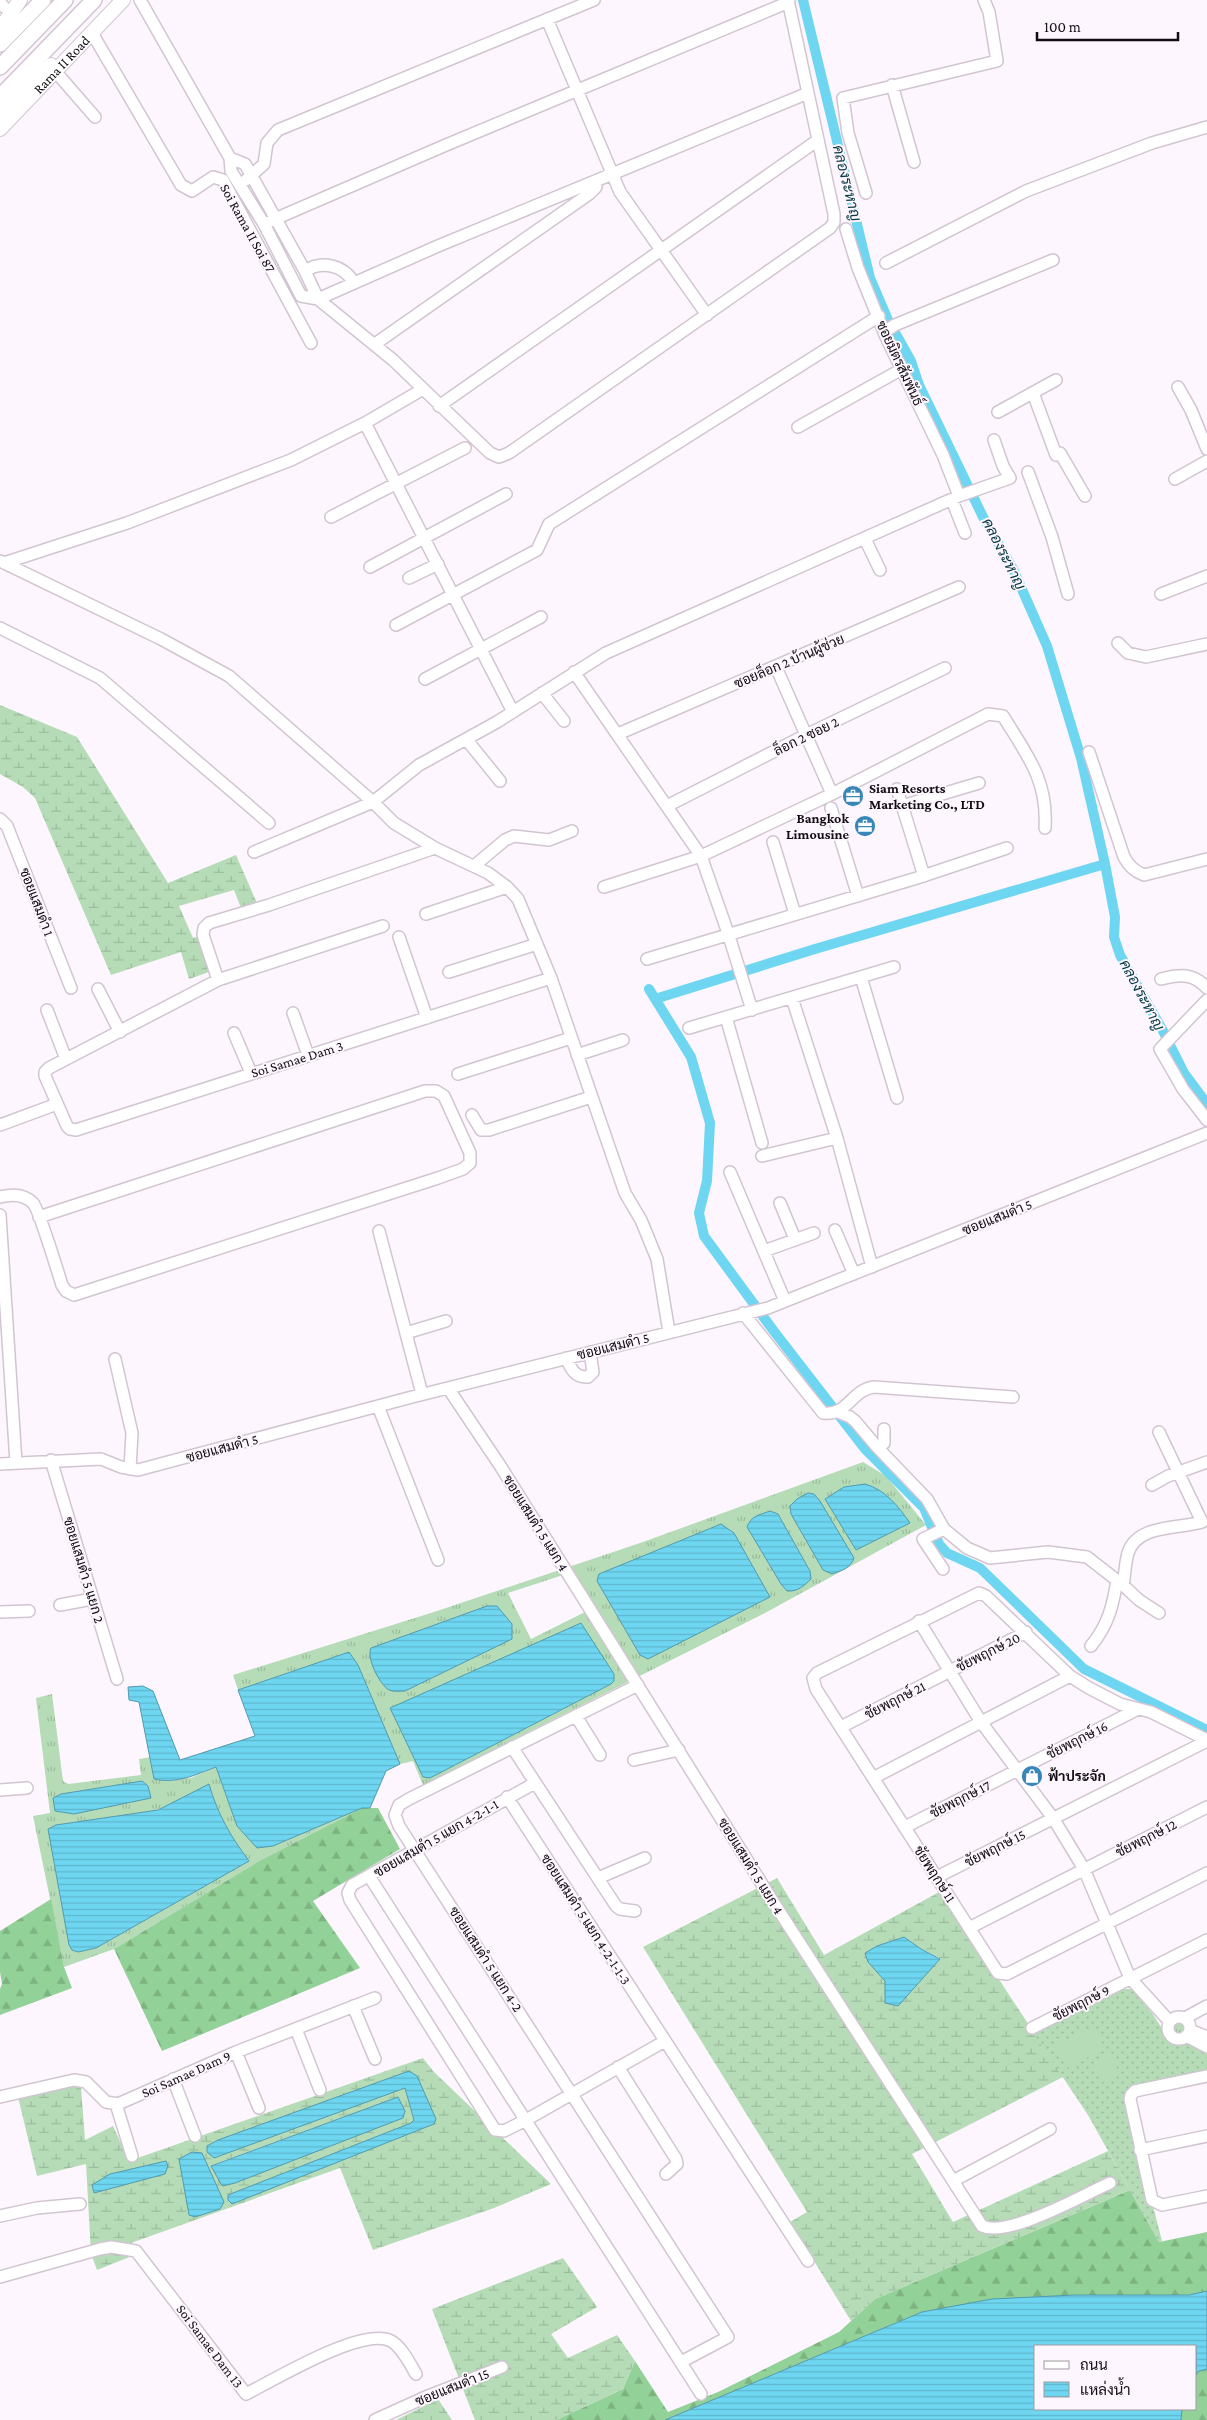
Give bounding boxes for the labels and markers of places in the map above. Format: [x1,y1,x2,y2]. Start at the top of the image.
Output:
place label: Siam Resorts Marketing Co., LTD [869,780,985,813]
office icon: Siam Resorts Marketing Co., LTD [841,784,865,808]
place label: Bangkok Limousine [786,810,849,842]
office icon: Bangkok Limousine [853,814,877,838]
shop icon: ฟ้าประจัก [1020,1764,1044,1788]
place label: ฟ้าประจัก [1048,1767,1106,1784]

